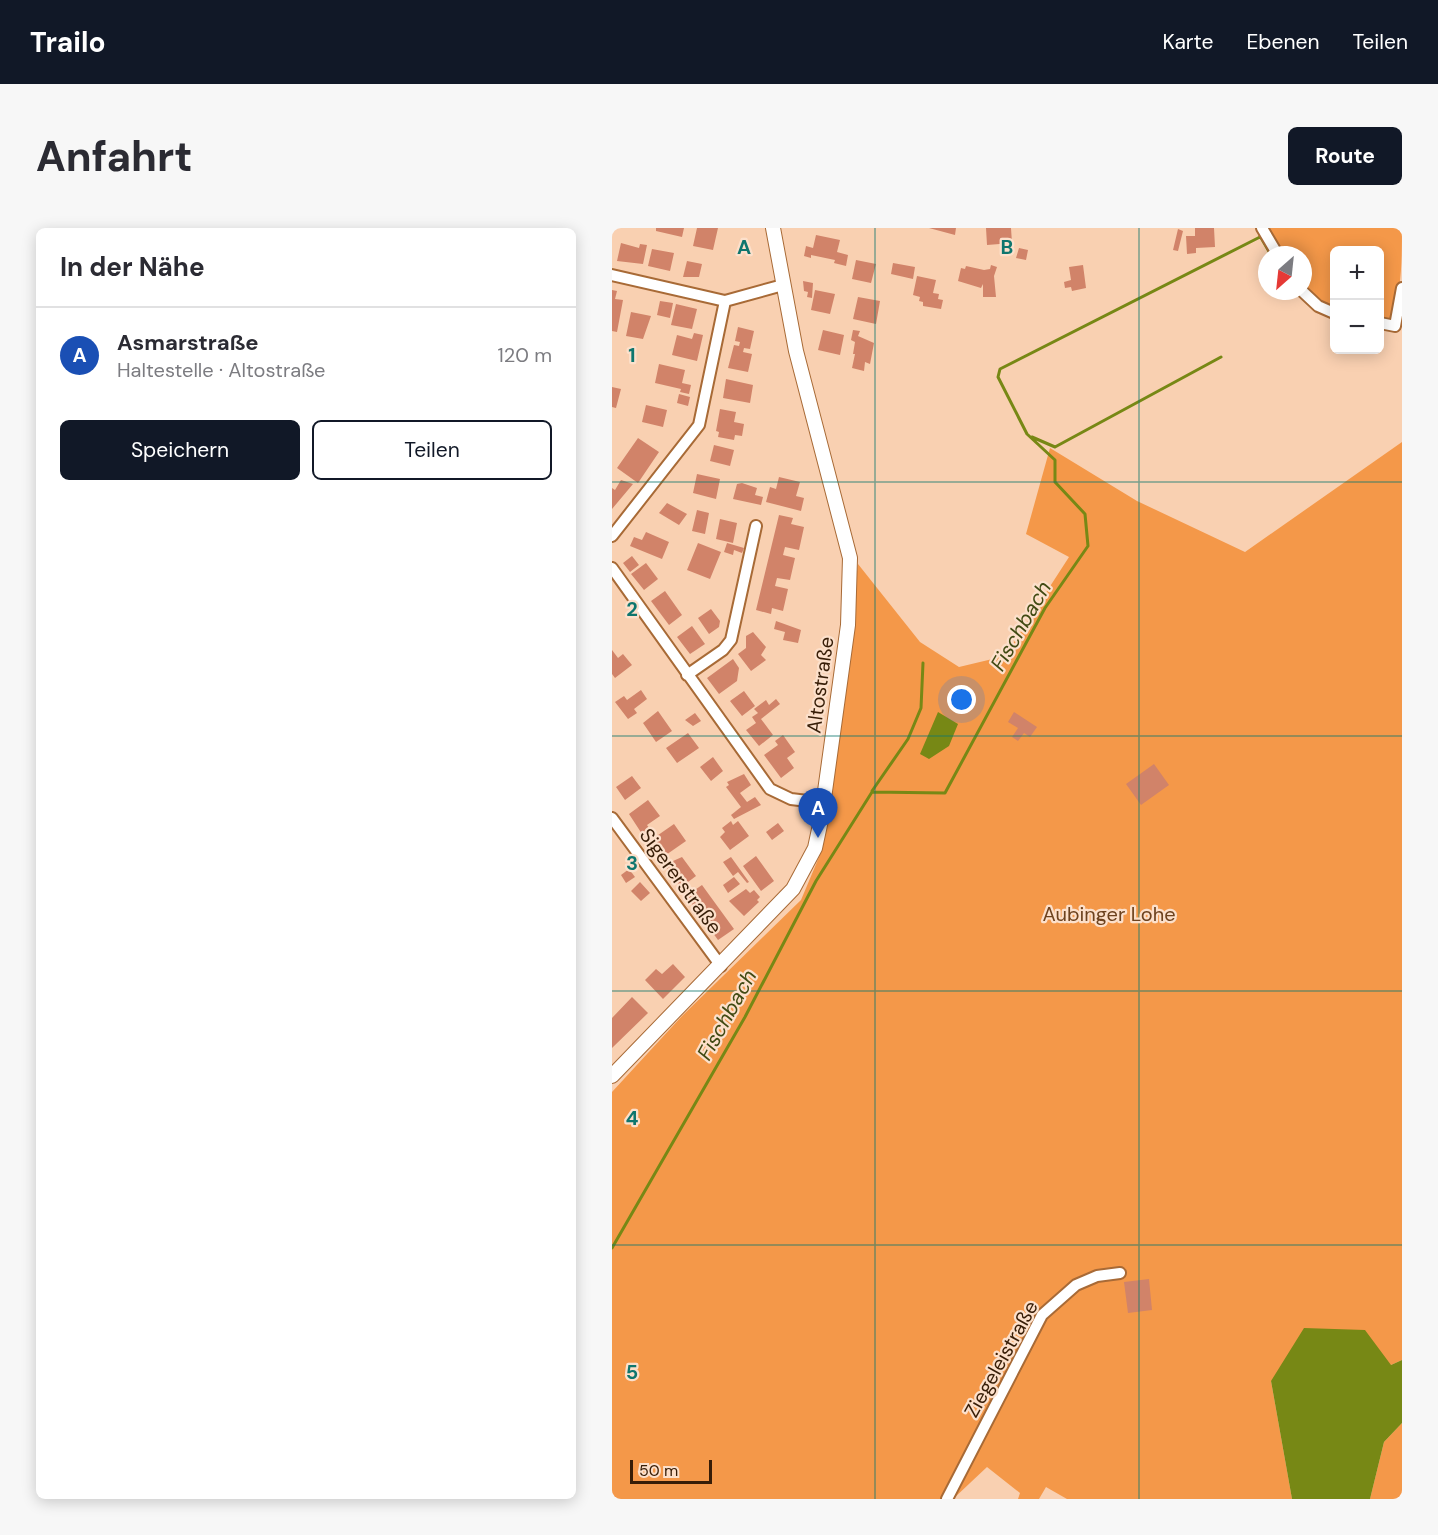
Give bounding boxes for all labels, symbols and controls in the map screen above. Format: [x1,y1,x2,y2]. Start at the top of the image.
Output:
text: Trailo [30,24,106,61]
text: Karte [1163,28,1213,56]
text: Ebenen [1246,28,1319,56]
text: Teilen [1352,28,1408,56]
button: Route [1288,127,1402,185]
text: Anfahrt [36,129,192,184]
text: A [737,234,751,260]
text: B [1001,234,1013,260]
north arrow [1258,246,1312,300]
map controls [1330,246,1384,354]
button: + [1330,246,1384,300]
text: In der Nähe [60,250,205,284]
button: − [1330,300,1384,354]
text: Asmarstraße [117,328,258,357]
text: A [72,342,87,368]
text: 120 m [498,342,552,368]
text: 1 [628,342,636,368]
text: Haltestelle · Altostraße [117,357,325,383]
button: Speichern [60,420,300,480]
button: Teilen [312,420,552,480]
water label: Fischbach [984,576,1058,676]
text: 2 [626,596,638,622]
street label: Altostraße [800,635,840,735]
your location [947,685,976,714]
pin: A [798,788,838,838]
street label: Sigererstraße [634,823,728,939]
text: 3 [626,850,638,876]
park label: Aubinger Lohe [1043,901,1176,927]
water label: Fischbach [691,965,763,1065]
text: 4 [626,1105,639,1131]
street label: Ziegeleistraße [958,1296,1044,1422]
text: 5 [626,1359,638,1385]
scale bar [630,1457,712,1484]
text: 50 m [639,1460,678,1481]

